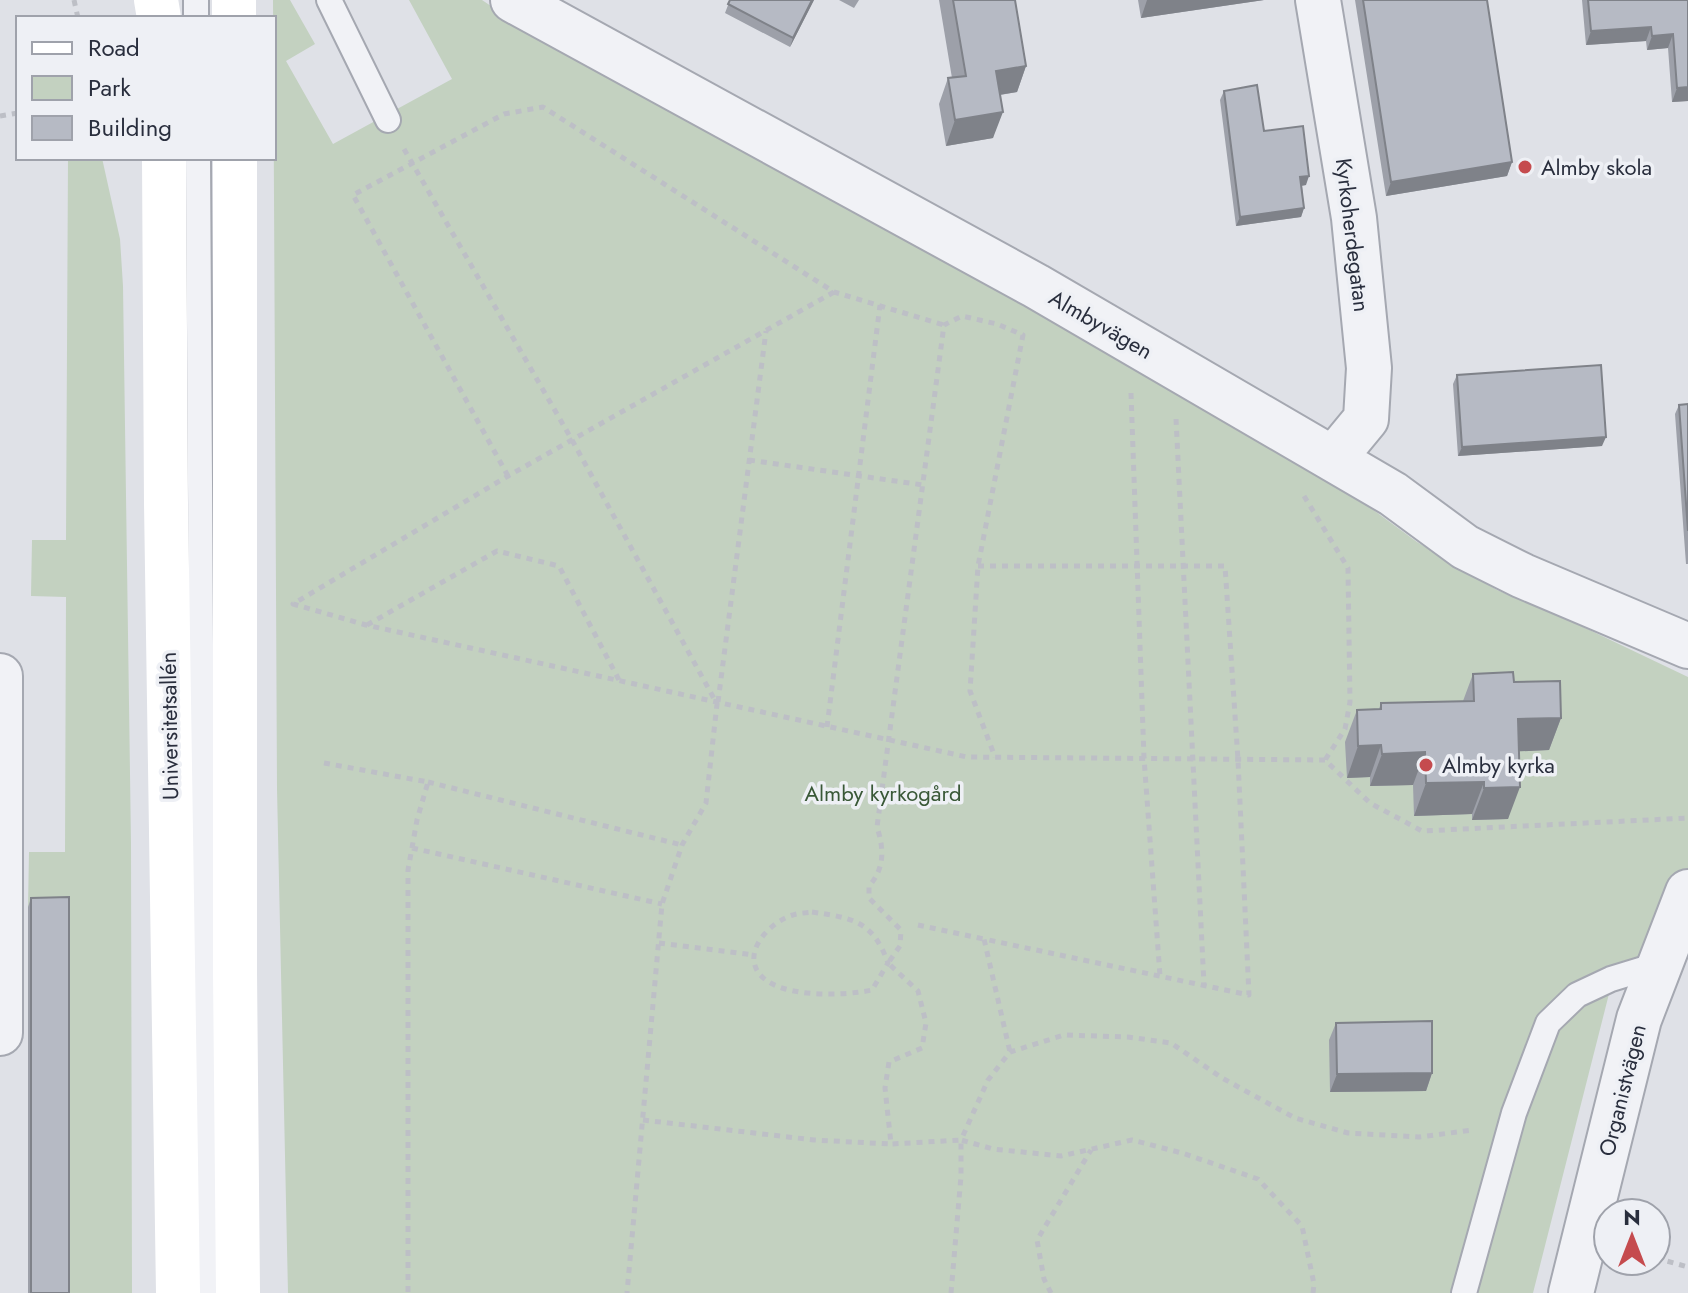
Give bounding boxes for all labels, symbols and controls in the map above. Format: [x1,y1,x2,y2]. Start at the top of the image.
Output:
legend [16,16,276,160]
text: Road [88,30,140,65]
text: Park [88,70,131,105]
text: Building [88,110,172,145]
place label: Almby skola [1541,151,1652,183]
street label: Kyrkoherdegatan [1328,156,1378,314]
marker: Almby skola [1516,158,1534,176]
street label: Almbyvägen [1043,281,1159,367]
street label: Universitetsallén [152,652,186,800]
place label: Almby kyrka [1442,749,1555,781]
marker: Almby kyrka [1417,756,1435,774]
park label: Almby kyrkogård [804,777,962,809]
street label: Organistvägen [1590,1021,1654,1159]
north arrow [1592,1197,1672,1277]
text: N [1623,1201,1641,1233]

